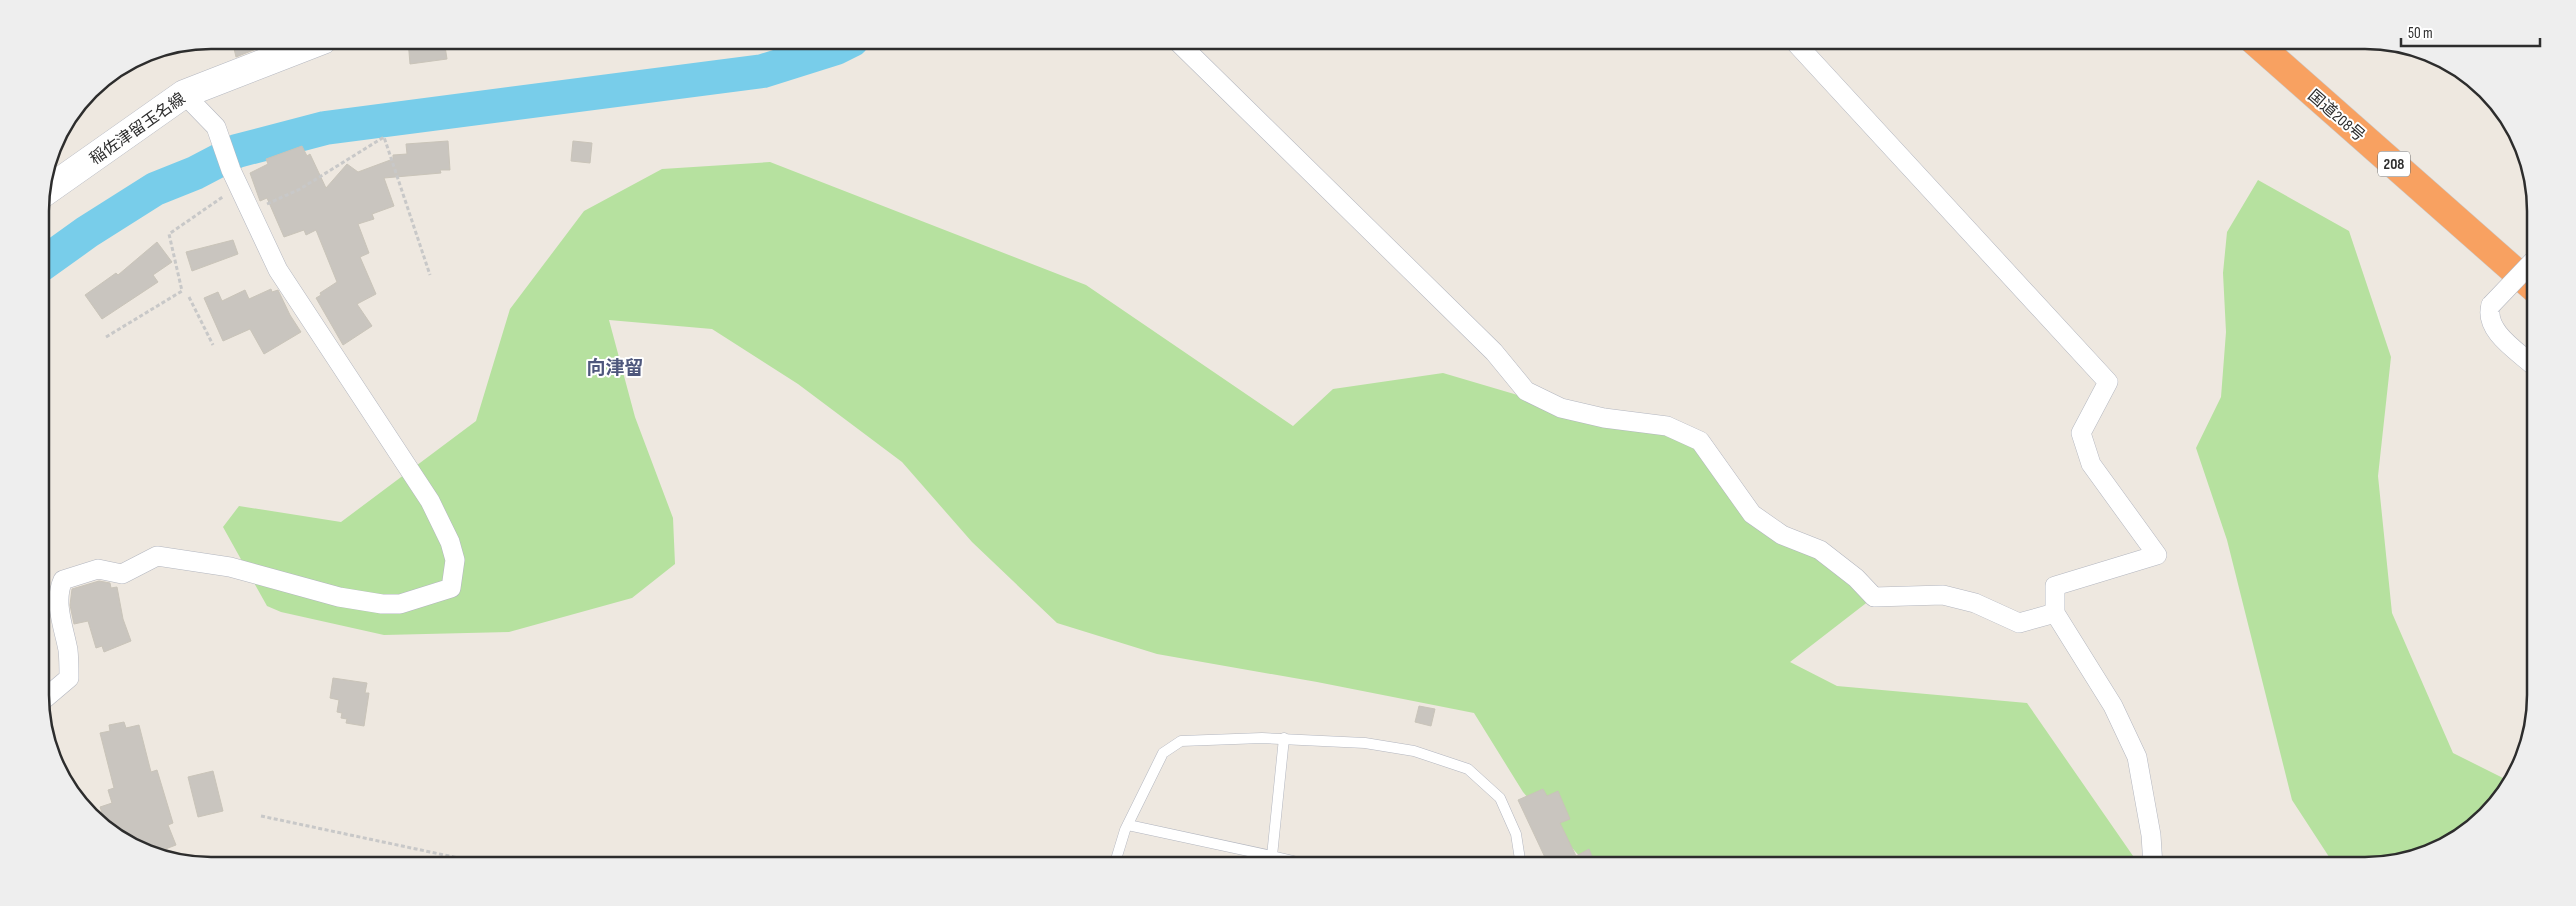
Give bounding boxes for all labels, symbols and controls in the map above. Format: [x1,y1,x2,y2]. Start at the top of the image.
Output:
scale bar [2401,15,2540,47]
text: 50 m [2408,24,2433,43]
street label: 国道208号 [2304,86,2368,146]
street label: 稲佐津留玉名線 [87,89,189,169]
road number: 208 [2378,152,2410,176]
district label: 向津留 [586,357,644,380]

